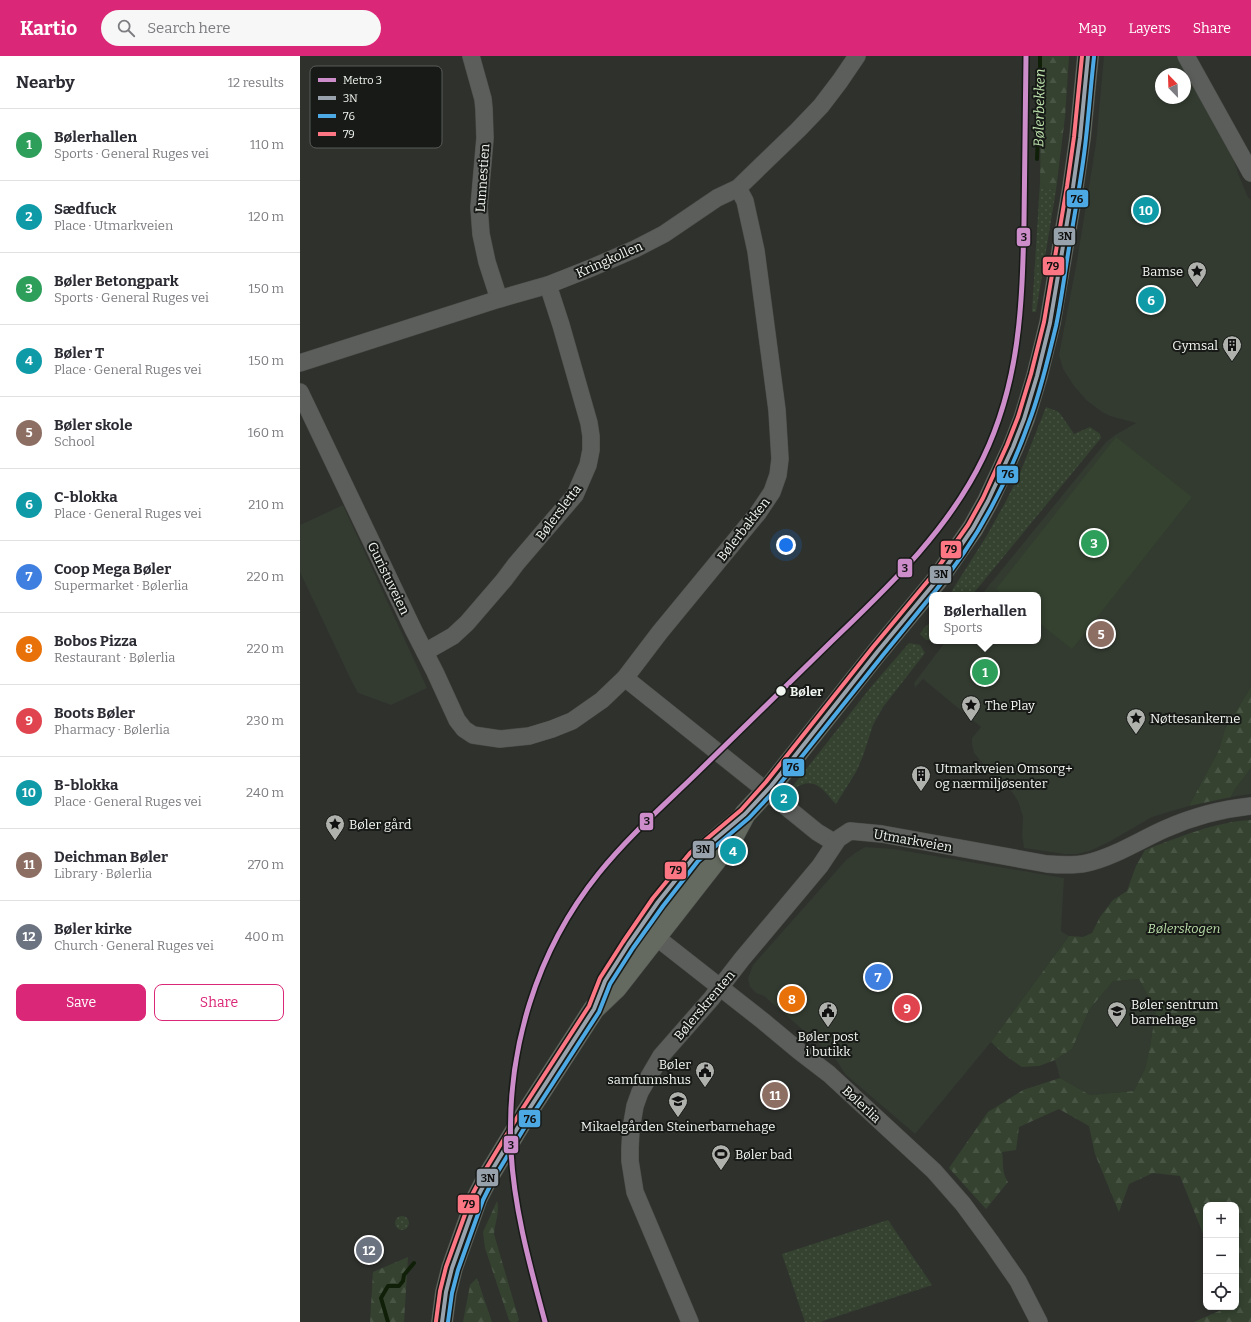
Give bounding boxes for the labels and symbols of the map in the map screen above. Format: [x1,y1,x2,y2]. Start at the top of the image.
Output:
legend [310,66,442,148]
north arrow [1155,68,1191,104]
water label: Bølerbekken [1030,69,1049,147]
text: Metro 3 [343,74,382,87]
text: 3N [343,92,358,105]
text: 76 [343,110,355,123]
text: 79 [343,128,355,141]
street label: Lunnestien [473,142,492,213]
line badge: 76 [1066,189,1089,208]
text: 76 [1071,193,1084,206]
pin: 10 [1133,195,1159,225]
line badge: 3 [1016,227,1031,247]
line badge: 3N [1053,227,1076,246]
text: 3N [1058,230,1073,243]
text: 3 [1021,231,1027,244]
street label: Kringkollen [574,238,645,281]
line badge: 79 [1042,256,1065,276]
text: 79 [1047,260,1060,273]
place icon: Bamse [1186,260,1208,288]
place label: Bamse [1142,264,1183,279]
pin: 6 [1138,285,1164,315]
building icon: Gymsal [1221,334,1243,362]
place label: Gymsal [1172,338,1218,353]
line badge: 76 [996,465,1019,484]
text: 76 [1002,468,1015,481]
street label: Bølersletta [533,482,584,543]
street label: Bølerbakken [714,494,773,564]
pin: 3 [1081,528,1107,558]
your location [776,535,796,555]
street label: Guristuveien [365,540,413,618]
line badge: 79 [940,540,962,559]
text: 79 [945,543,958,556]
line badge: 3 [897,558,913,578]
text: 3 [902,562,908,575]
line badge: 3N [929,565,952,584]
text: 3N [934,568,949,581]
pin: 5 [1088,619,1114,649]
pin: 1 [972,657,998,687]
marker: Bøler [774,684,788,698]
place label: Bøler [790,684,823,699]
place icon: The Play [960,694,982,722]
place label: The Play [985,698,1035,713]
place icon: Nøttesankerne [1125,707,1147,735]
place label: Nøttesankerne [1150,711,1240,726]
line badge: 76 [782,758,805,777]
text: 76 [787,761,800,774]
place label: Utmarkveien Omsorg+ og nærmiljøsenter [935,761,1073,791]
building icon: Utmarkveien Omsorg+ og nærmiljøsenter [910,764,932,792]
pin: 2 [771,783,797,813]
line badge: 3 [639,812,654,831]
place icon: Bøler gård [324,813,346,841]
text: 3 [644,815,650,828]
place label: Bøler gård [349,817,412,832]
street label: Utmarkveien [872,826,954,855]
pin: 4 [720,836,746,866]
line badge: 3N [692,840,715,859]
text: 3N [696,843,711,856]
line badge: 79 [664,861,687,880]
text: 79 [670,864,683,877]
park label: Bølerskogen [1148,921,1221,936]
pin: 7 [865,962,891,992]
street label: Bølerskrenten [671,967,738,1043]
pin: 8 [779,984,805,1014]
pin: 9 [894,993,920,1023]
place label: Bøler sentrum barnehage [1131,997,1219,1027]
public building icon: Bøler post i butikk [817,1000,839,1028]
school or university icon: Bøler sentrum barnehage [1106,1000,1128,1028]
place label: Bøler post i butikk [797,1029,859,1059]
place label: Bøler samfunnshus [608,1057,691,1087]
public building icon: Bøler samfunnshus [694,1060,716,1088]
pin: 11 [762,1080,788,1110]
street label: Bølerlia [839,1083,884,1126]
school or university icon: Mikaelgården Steinerbarnehage [667,1090,689,1118]
line badge: 76 [518,1109,541,1128]
text: 76 [524,1113,537,1126]
place label: Mikaelgården Steinerbarnehage [581,1119,775,1134]
line badge: 3 [503,1135,519,1154]
text: 3 [508,1139,514,1152]
sports icon: Bøler bad [710,1143,732,1171]
place label: Bøler bad [735,1147,793,1162]
line badge: 3N [476,1168,499,1187]
text: 3N [481,1172,496,1185]
line badge: 79 [457,1194,480,1214]
text: 79 [463,1198,476,1211]
pin: 12 [356,1235,382,1265]

